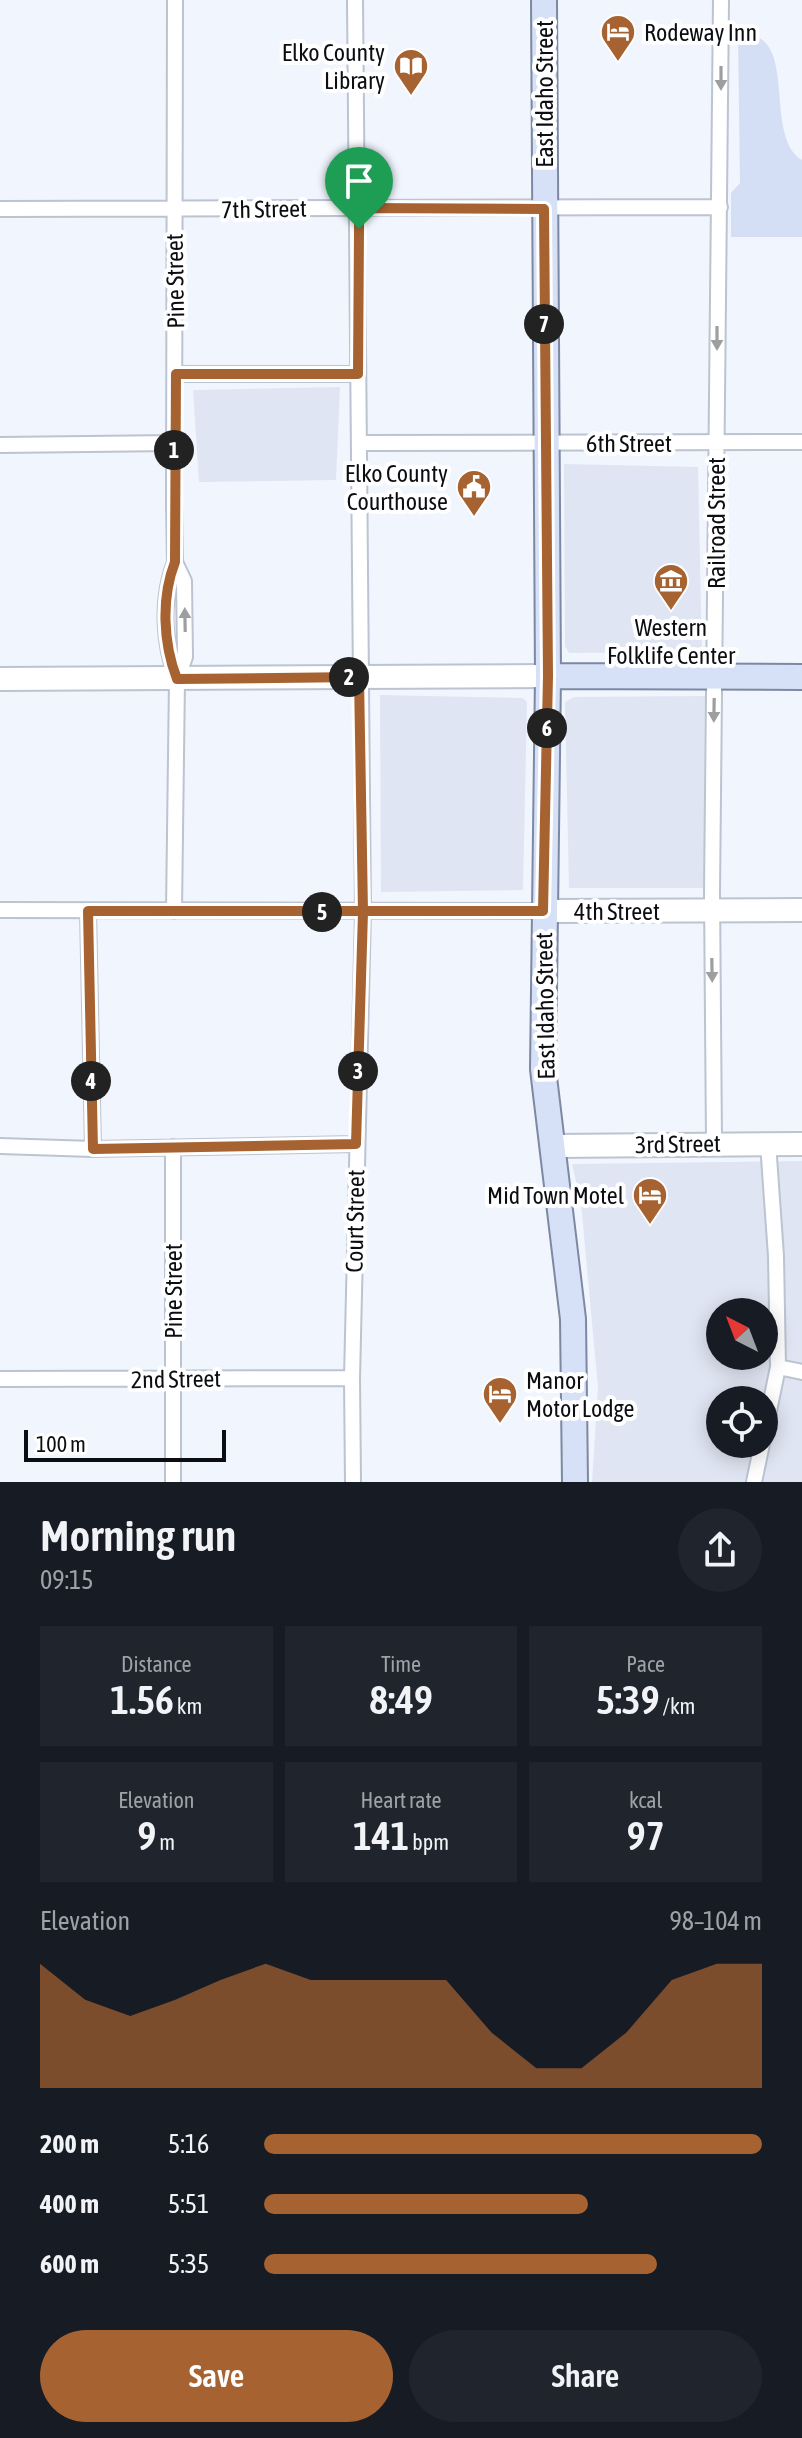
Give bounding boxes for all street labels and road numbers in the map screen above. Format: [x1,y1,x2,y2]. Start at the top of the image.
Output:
street label: East Idaho Street [531,20,558,168]
street label: 7th Street [221,195,307,223]
street label: Pine Street [161,233,189,329]
street label: 6th Street [586,430,672,457]
street label: Railroad Street [703,457,730,589]
street label: 4th Street [574,898,660,925]
street label: East Idaho Street [530,932,560,1080]
street label: 3rd Street [635,1130,721,1158]
street label: Court Street [341,1169,369,1273]
street label: Pine Street [160,1243,187,1339]
street label: 2nd Street [131,1365,221,1393]

